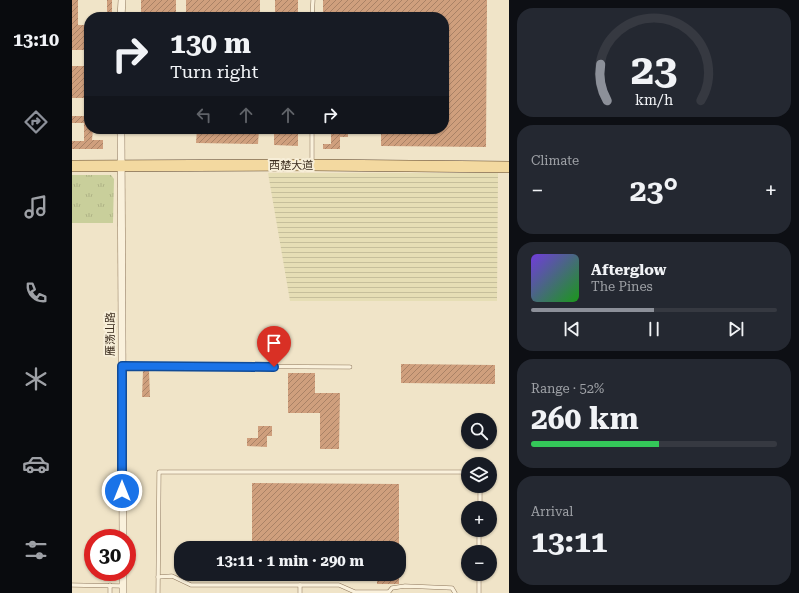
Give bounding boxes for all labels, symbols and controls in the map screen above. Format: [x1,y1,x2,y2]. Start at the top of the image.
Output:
text: 130 m [170,27,251,60]
icon: right [104,28,156,80]
text: 13:10 [13,29,59,50]
text: 23 [631,44,677,93]
text: Turn right [170,61,258,82]
text: km/h [635,91,673,107]
icon: left [193,104,215,126]
icon: ahead [235,104,257,126]
icon: ahead [277,104,299,126]
icon: right [319,104,341,126]
icon: directions [22,108,50,136]
text: Climate [531,153,579,168]
street label: 西楚大道 [269,159,313,172]
text: 23° [630,173,678,208]
text: − [531,178,543,203]
text: + [765,178,777,203]
icon: music [22,193,50,221]
text: Afterglow [591,261,666,279]
icon: phone [22,279,50,307]
text: The Pines [591,279,653,294]
street label: 雁荡山路 [104,312,117,356]
icon: previous [561,318,583,340]
icon: pause [643,318,665,340]
icon: next [725,318,747,340]
pin [257,326,291,367]
icon: arrive [263,332,285,354]
icon: climate [22,365,50,393]
text: Range · 52% [531,381,604,396]
text: 260 km [531,401,639,436]
map controls [461,413,497,581]
button: search [461,413,497,449]
icon: car [22,450,50,478]
button: layers [461,457,497,493]
position arrow [101,470,143,512]
button: + [461,501,497,537]
text: Arrival [531,504,573,519]
text: 13:11 [531,524,608,559]
speed limit sign: 30 [84,529,136,581]
icon: filters [22,536,50,564]
button: − [461,545,497,581]
text: 13:11 · 1 min · 290 m [216,552,364,570]

